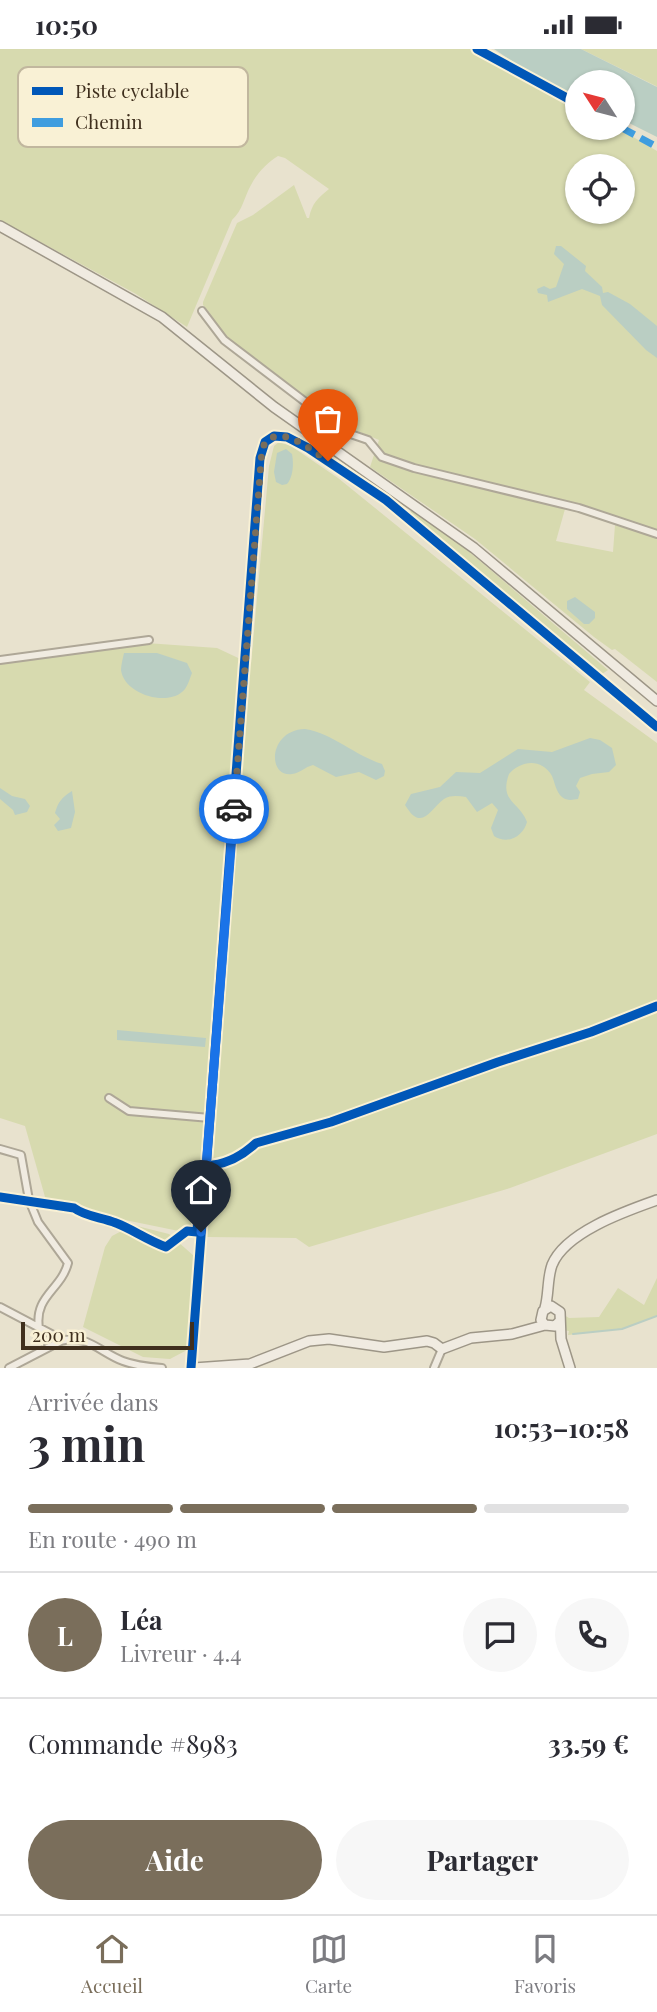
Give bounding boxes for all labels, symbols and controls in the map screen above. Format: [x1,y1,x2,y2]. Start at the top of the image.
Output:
text: 10:50 [35,7,98,42]
legend [18,67,248,147]
north arrow [565,70,635,140]
map controls [565,70,635,224]
text: Piste cyclable [75,77,189,103]
text: Chemin [75,108,143,134]
button: locate [565,154,635,224]
pin [298,389,358,461]
icon: bag [309,400,347,438]
courier [199,774,269,844]
icon: car [215,790,253,828]
pin [171,1160,231,1232]
icon: home [182,1171,220,1209]
scale bar [21,1319,194,1351]
text: 200 m [32,1321,86,1347]
text: Arrivée dans [28,1386,159,1417]
text: 10:53–10:58 [494,1410,629,1445]
text: 3 min [28,1412,145,1474]
text: En route · 490 m [28,1523,197,1554]
button: chat [463,1598,537,1672]
button: phone [555,1598,629,1672]
text: Léa [120,1602,162,1637]
text: L [57,1618,73,1653]
text: Livreur · 4.4 [120,1637,242,1668]
text: Commande #8983 [28,1726,238,1761]
text: 33.59 € [548,1726,629,1761]
button: Aide [28,1820,322,1900]
button: Partager [336,1820,629,1900]
tab: Accueil [81,1930,143,1998]
tab: Carte [305,1930,352,1998]
tab: Favoris [514,1930,576,1998]

